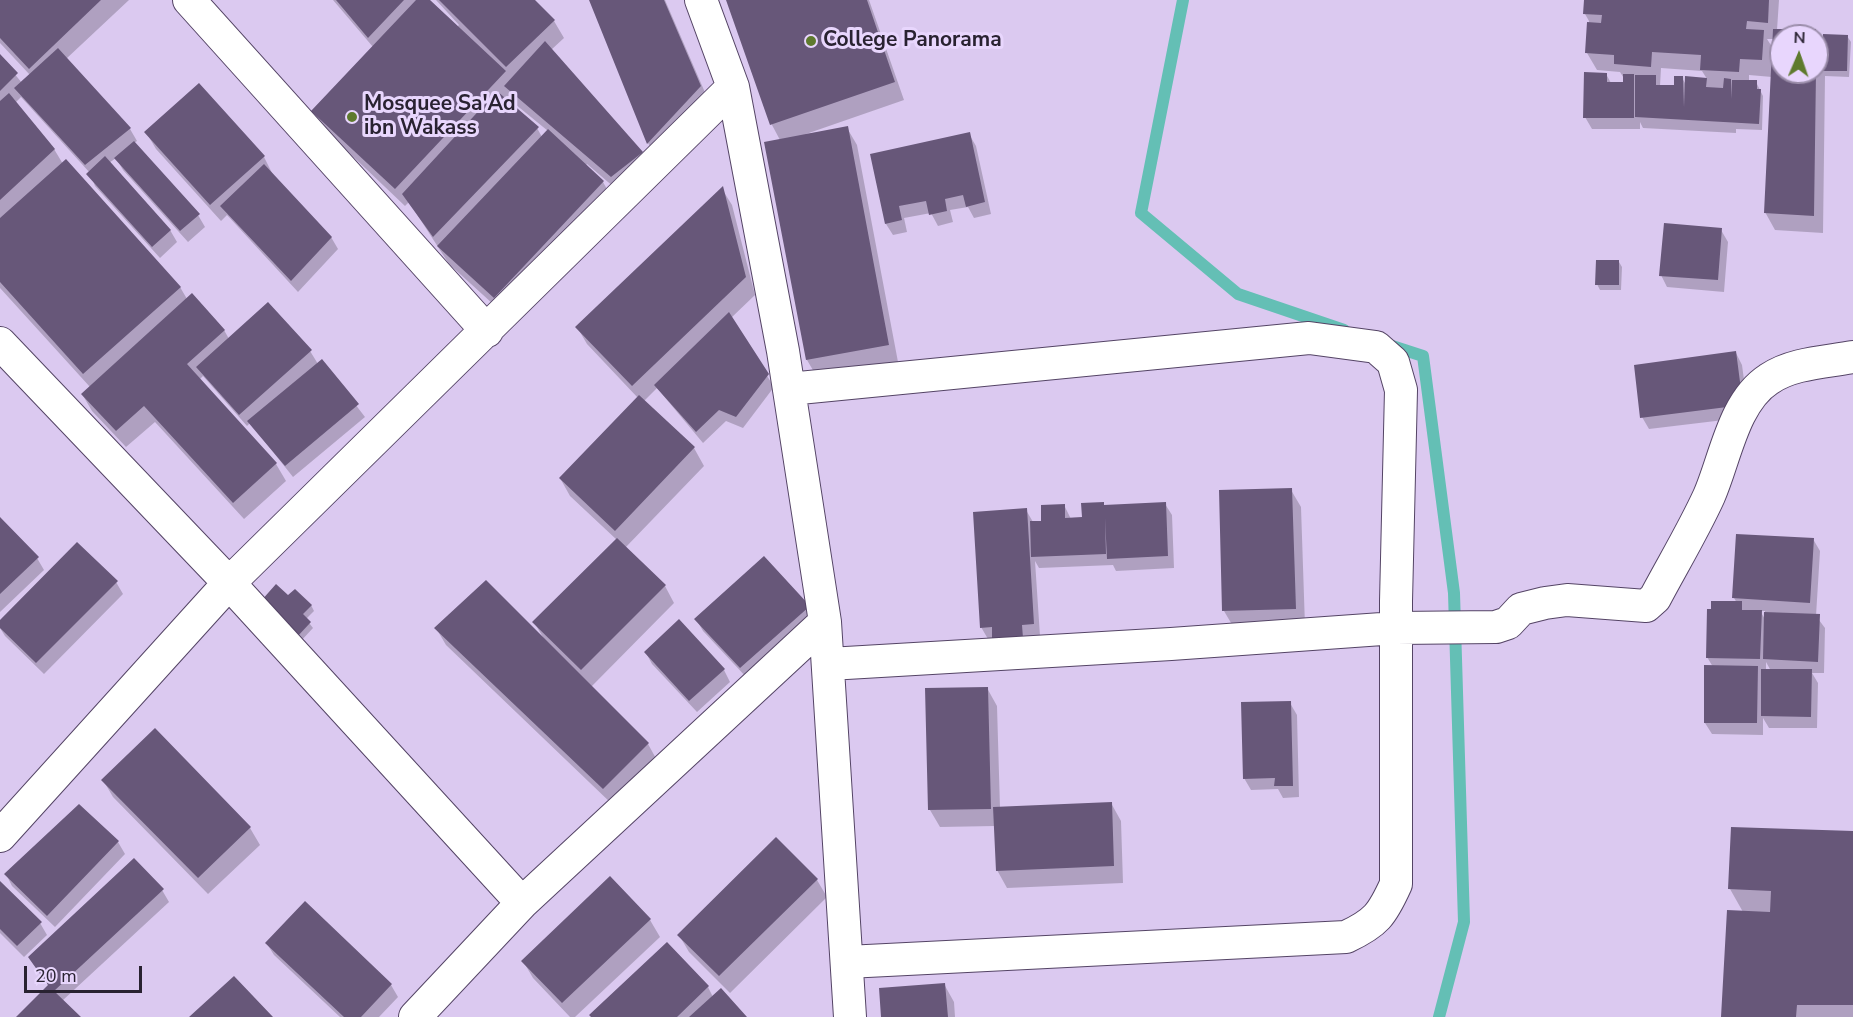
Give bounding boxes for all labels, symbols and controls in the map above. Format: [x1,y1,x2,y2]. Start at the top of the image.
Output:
north arrow [1769,24,1829,84]
text: N [1793,27,1806,49]
place label: College Panorama [823,28,1002,54]
marker: College Panorama [804,34,818,48]
place label: Mosquee Sa'Ad ibn Wakass [364,92,516,142]
marker: Mosquee Sa'Ad ibn Wakass [345,110,359,124]
scale bar [27,954,146,992]
text: 20 m [35,964,77,988]

